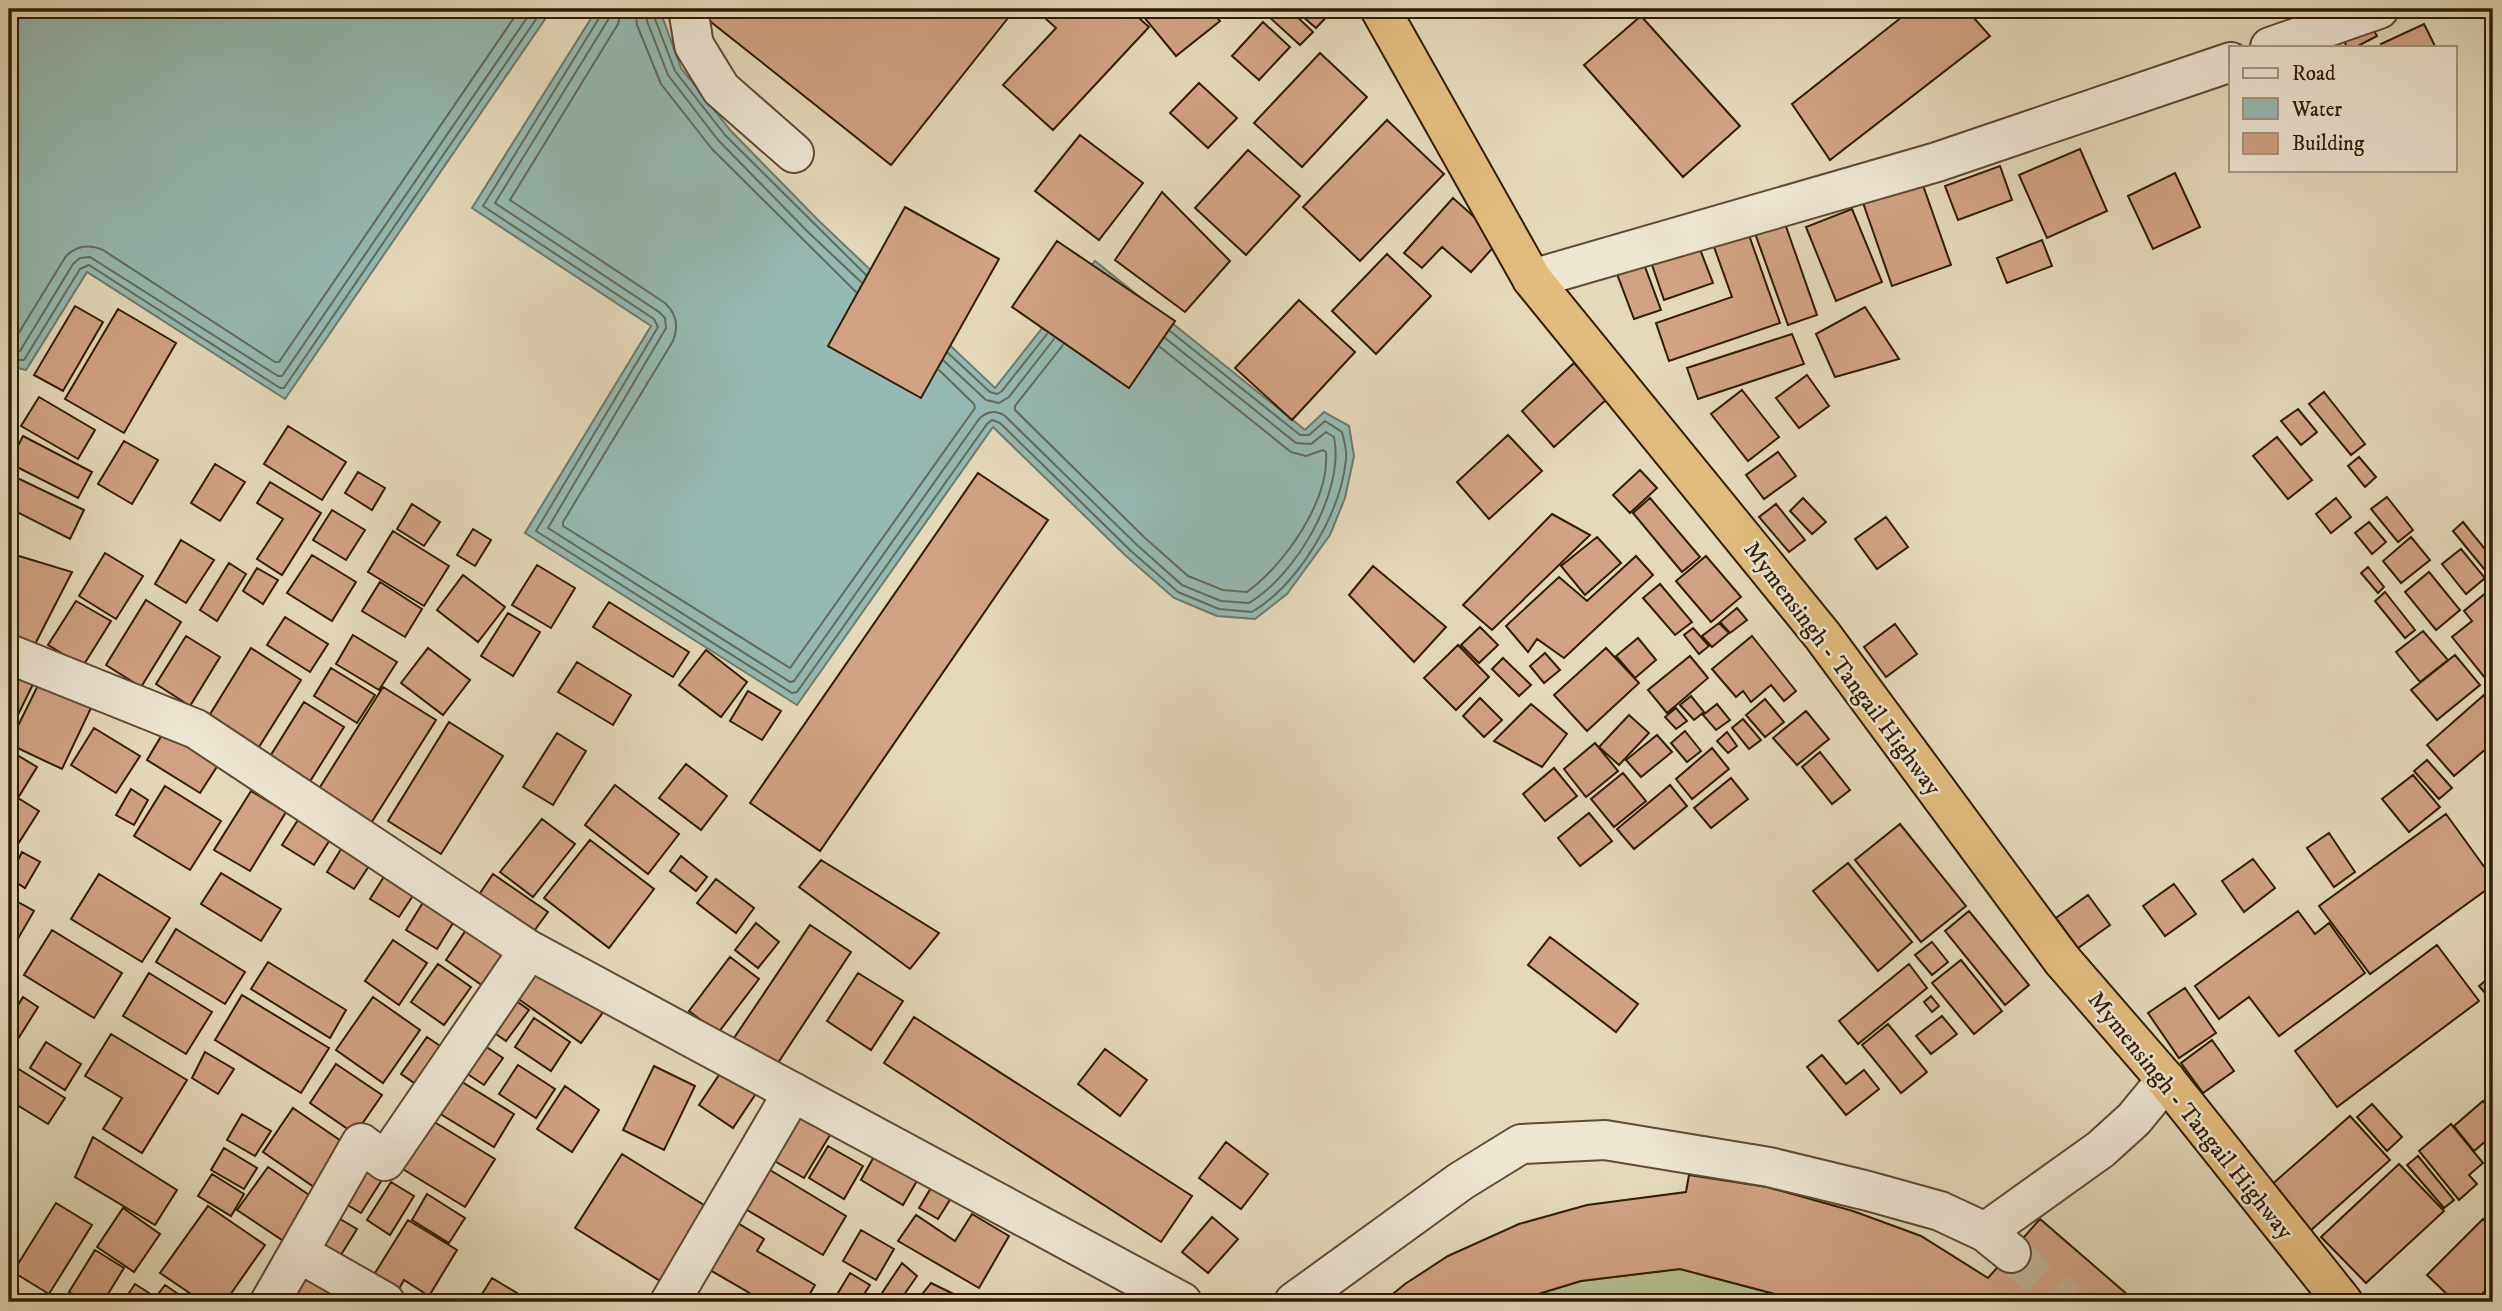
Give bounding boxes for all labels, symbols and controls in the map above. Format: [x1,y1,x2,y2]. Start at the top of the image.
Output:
legend [2229,46,2456,172]
text: Road [2292,61,2336,87]
text: Water [2291,97,2342,123]
text: Building [2292,131,2365,157]
street label: Mymensingh - Tangail Highway [1737,536,1948,802]
street label: Mymensingh - Tangail Highway [2081,985,2300,1246]

